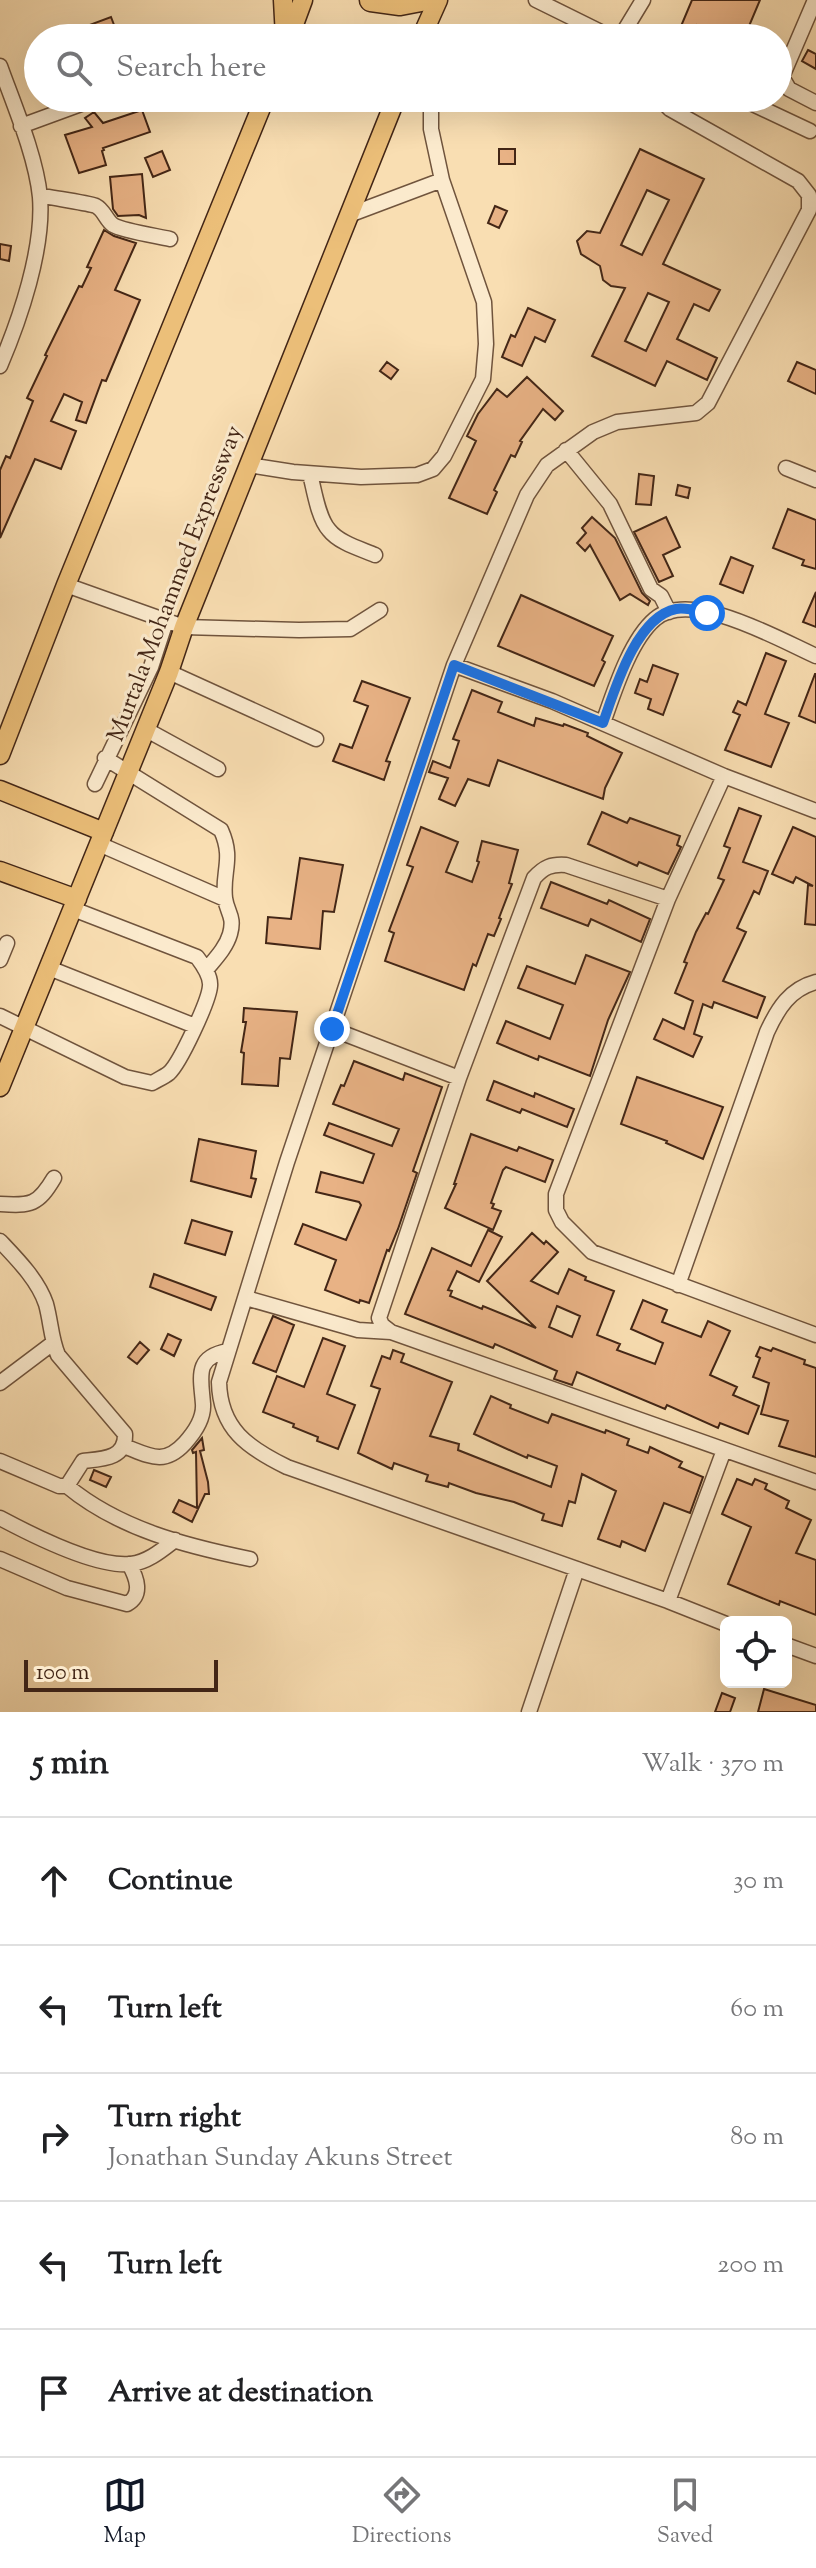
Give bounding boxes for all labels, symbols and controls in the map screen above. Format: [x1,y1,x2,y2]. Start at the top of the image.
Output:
search box [24,24,792,112]
icon: search [52,46,96,90]
text: Search here [116,47,266,90]
street label: Murtala Mohammed Expressway [100,421,252,747]
route start [689,595,725,631]
route end [314,1011,350,1047]
map controls [720,1616,792,1688]
button: locate [720,1616,792,1688]
scale bar [24,1656,218,1692]
text: 100 m [36,1658,89,1690]
text: 5 min [32,1740,109,1789]
text: Walk · 370 m [642,1746,784,1783]
icon: ahead [32,1859,76,1903]
text: Continue [108,1860,233,1903]
text: 30 m [733,1863,784,1900]
icon: left [32,1987,76,2031]
text: Turn left [108,1988,222,2031]
text: 60 m [730,1991,784,2028]
text: Turn right [108,2097,241,2140]
icon: right [32,2115,76,2159]
text: 80 m [730,2119,784,2156]
text: Jonathan Sunday Akuns Street [108,2140,452,2177]
icon: left [32,2243,76,2287]
text: Turn left [108,2244,222,2287]
text: 200 m [717,2247,784,2284]
icon: arrive [32,2371,76,2415]
text: Arrive at destination [108,2372,373,2415]
tab: Map [103,2473,147,2553]
tab: Directions [352,2473,451,2553]
tab: Saved [657,2473,713,2553]

